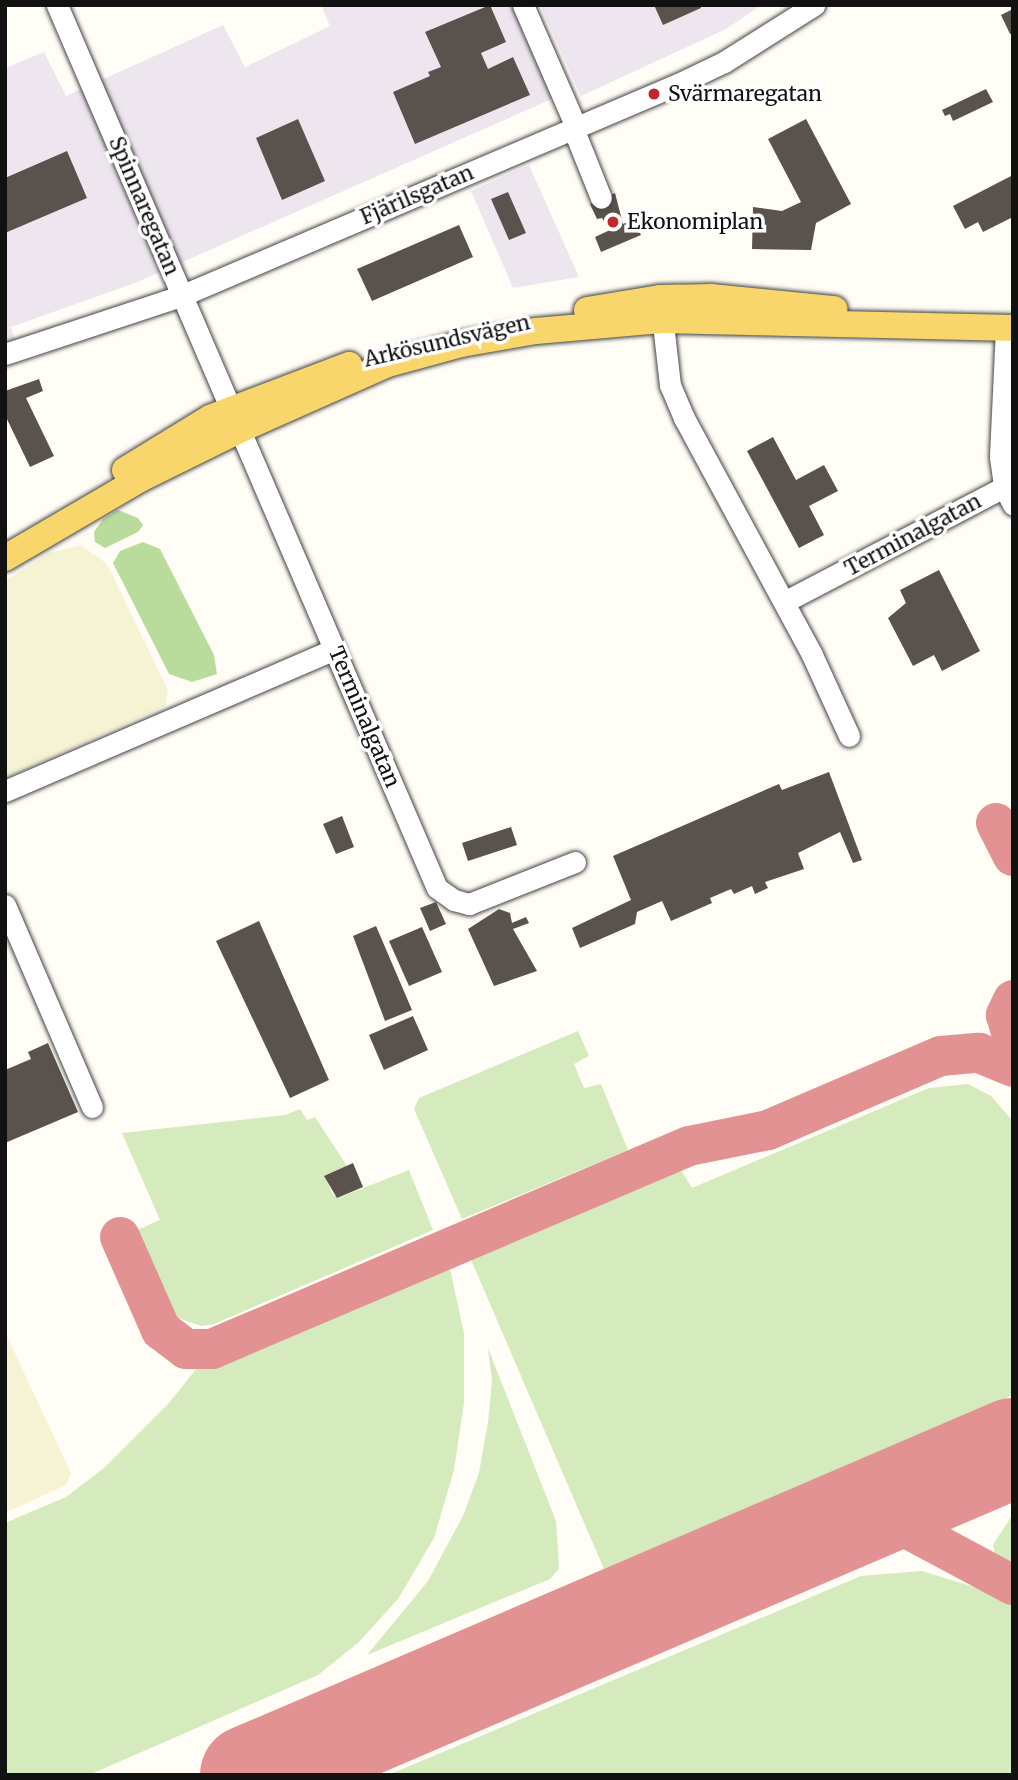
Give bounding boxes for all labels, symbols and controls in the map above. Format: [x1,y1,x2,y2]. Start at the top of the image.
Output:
place label: Svärmaregatan [668,81,822,107]
marker: Svärmaregatan [646,86,662,102]
street label: Spinnaregatan [103,133,185,279]
street label: Fjärilsgatan [357,160,477,230]
place label: Ekonomiplan [627,209,763,235]
marker: Ekonomiplan [605,214,621,230]
street label: Arkösundsvägen [362,310,532,372]
street label: Terminalgatan [840,488,986,582]
street label: Terminalgatan [323,643,405,791]

